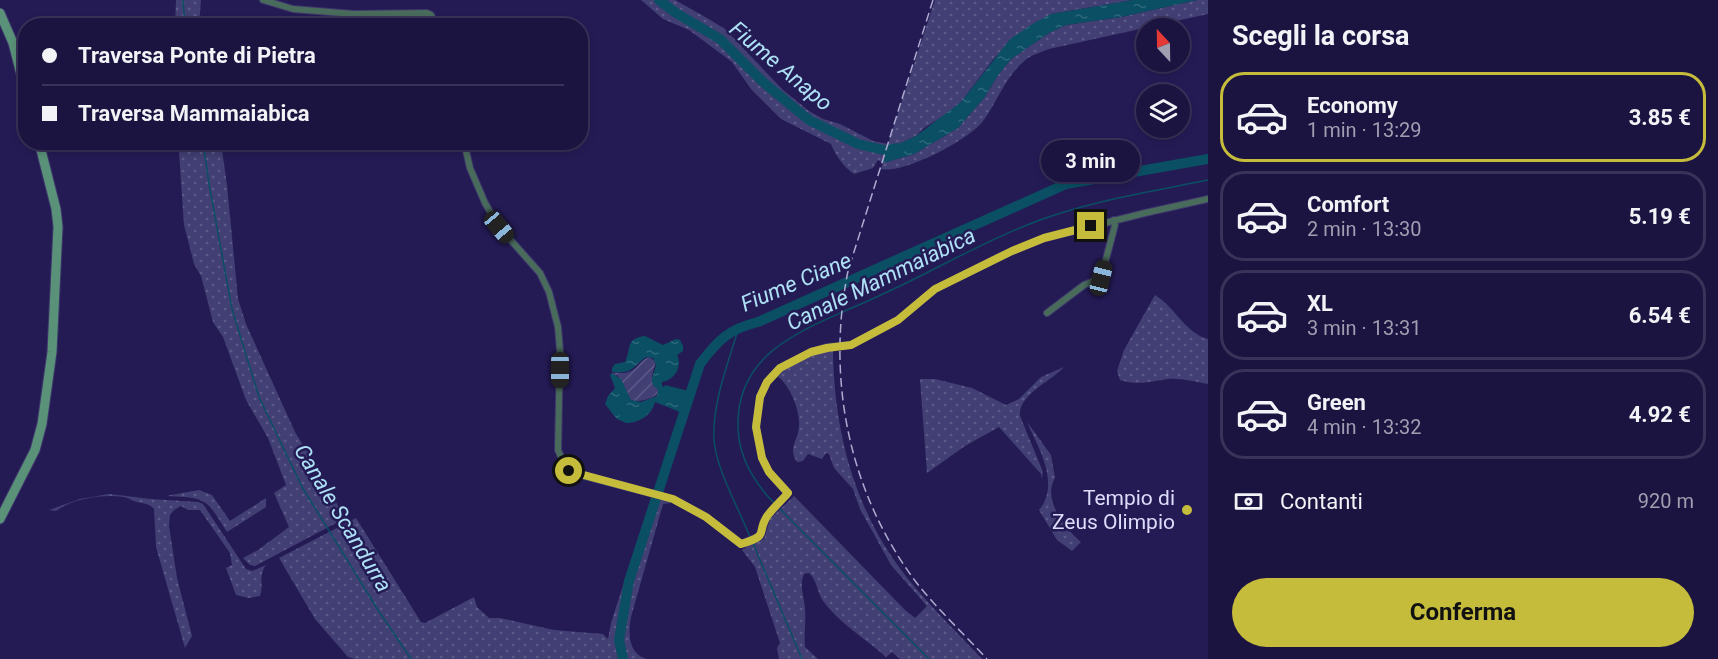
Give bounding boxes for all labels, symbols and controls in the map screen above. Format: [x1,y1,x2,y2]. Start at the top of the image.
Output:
water label: Fiume Anapo [725,16,837,116]
north arrow [1136,18,1190,72]
map controls [1136,18,1190,138]
text: Scegli la corsa [1232,20,1410,52]
text: Traversa Ponte di Pietra [78,43,316,68]
button: layers [1136,84,1190,138]
icon: car [1235,90,1289,144]
text: Economy [1307,93,1398,118]
text: Traversa Mammaiabica [78,101,310,126]
text: 3.85 € [1629,105,1691,130]
text: 1 min · 13:29 [1307,118,1422,142]
callout: 3 min [1042,139,1140,181]
text: 3 min [1065,149,1116,173]
icon: car [1235,189,1289,243]
text: Comfort [1307,192,1389,217]
text: 5.19 € [1629,204,1691,229]
car [481,207,517,247]
route end [1077,212,1104,239]
text: 2 min · 13:30 [1307,217,1422,241]
water label: Canale Mammaiabica [783,222,979,336]
water label: Fiume Ciane [737,247,855,317]
car [1088,258,1114,298]
icon: car [1235,288,1289,342]
text: XL [1307,291,1333,316]
text: 6.54 € [1629,303,1691,328]
text: 3 min · 13:31 [1307,316,1422,340]
car [551,352,569,388]
icon: car [1235,387,1289,441]
text: Green [1307,390,1366,415]
text: 4.92 € [1629,402,1691,427]
text: 4 min · 13:32 [1307,415,1422,439]
water label: Canale Scandurra [289,440,397,596]
route start [555,457,582,484]
icon: cash [1232,485,1265,518]
place label: Tempio di Zeus Olimpio [1052,486,1175,534]
text: Contanti [1280,489,1363,514]
text: 920 m [1638,489,1694,513]
marker: Tempio di Zeus Olimpio [1180,503,1194,517]
button: Conferma [1232,578,1694,647]

